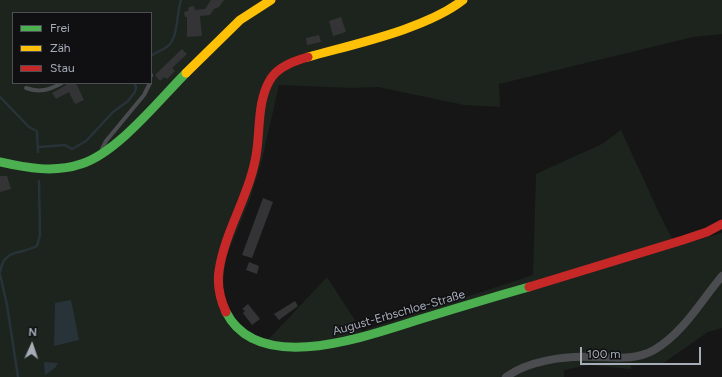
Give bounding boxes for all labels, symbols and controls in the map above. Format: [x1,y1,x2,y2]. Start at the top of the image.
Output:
legend [12,12,152,84]
text: Frei [50,21,70,35]
text: Zäh [50,41,71,55]
text: Stau [50,61,75,75]
street label: August-Erbschloe-Straße [331,287,467,339]
north arrow [12,325,52,365]
text: N [28,326,37,339]
scale bar [582,339,703,365]
text: 100 m [587,347,621,361]

